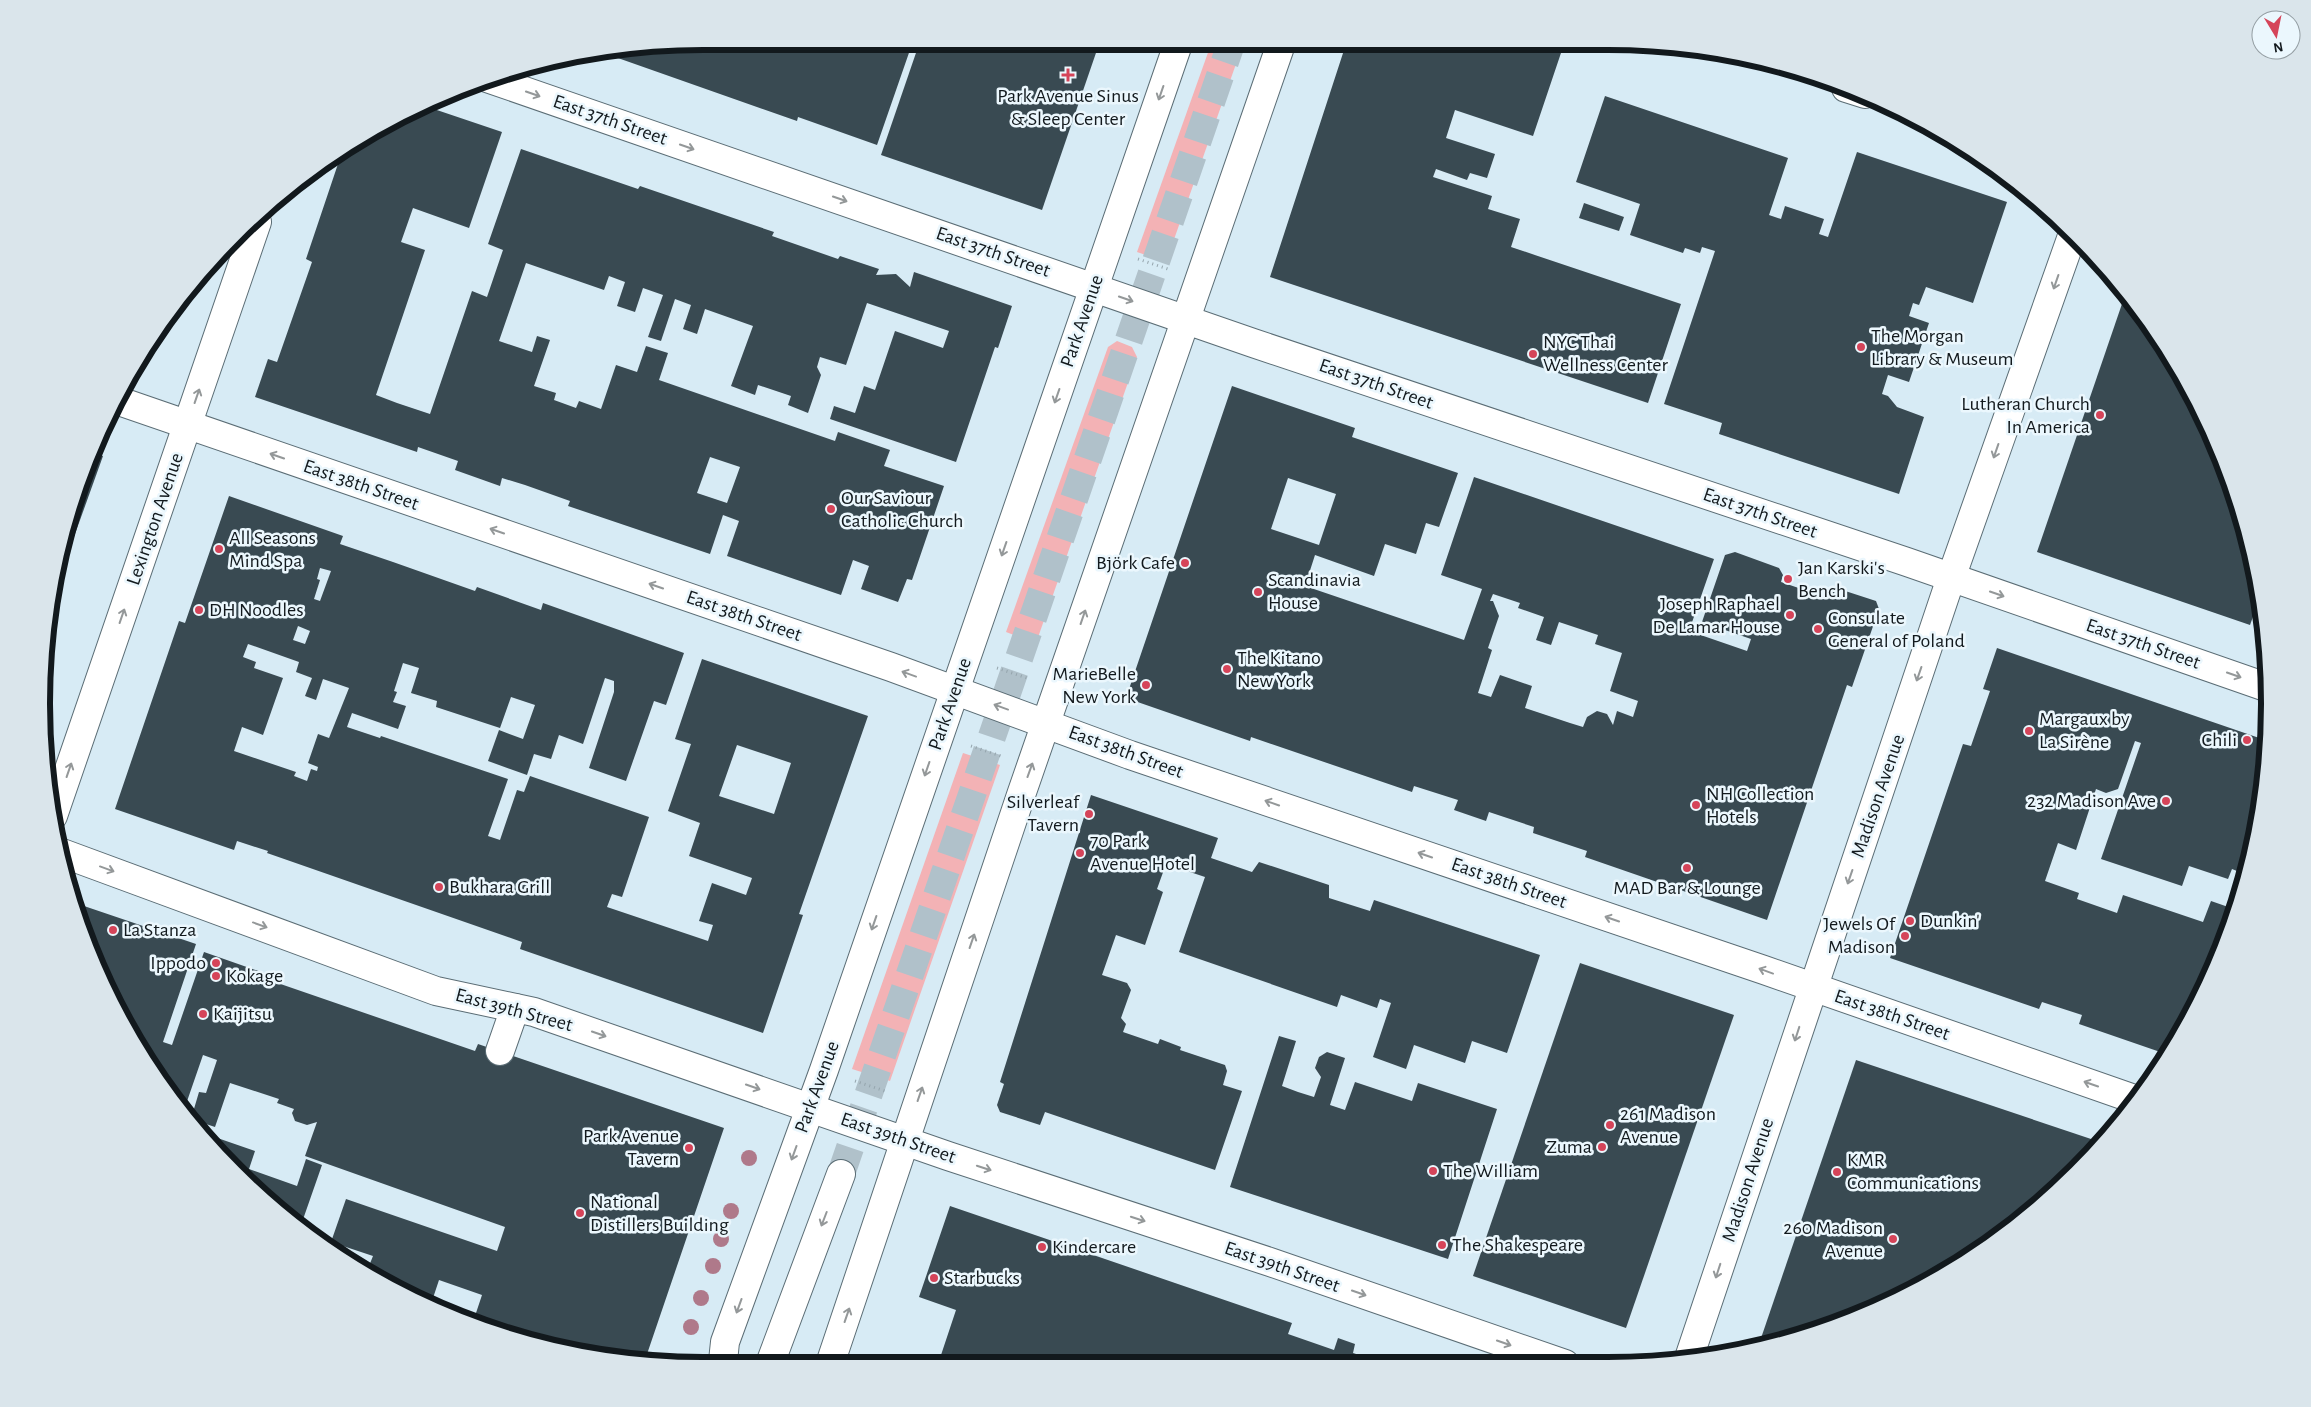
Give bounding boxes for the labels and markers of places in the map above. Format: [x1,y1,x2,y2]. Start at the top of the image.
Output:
marker: Park Avenue Sinus & Sleep Center [1061,68,1075,82]
place label: Park Avenue Sinus & Sleep Center [997,86,1139,129]
place label: The Morgan Library & Museum [1871,326,2013,369]
place label: NYC Thai Wellness Center [1543,332,1669,375]
marker: The Morgan Library & Museum [1855,341,1867,353]
marker: NYC Thai Wellness Center [1527,348,1539,360]
place label: Lutheran Church In America [1961,394,2090,437]
marker: Lutheran Church In America [2094,409,2106,421]
place label: Our Saviour Catholic Church [841,488,963,531]
marker: Our Saviour Catholic Church [825,503,837,515]
place label: All Seasons Mind Spa [229,528,316,571]
marker: All Seasons Mind Spa [213,543,225,555]
place label: Björk Cafe [1096,553,1175,573]
marker: Björk Cafe [1179,557,1191,569]
place label: Jan Karski's Bench [1798,558,1885,601]
place label: Scandinavia House [1268,570,1361,613]
marker: Jan Karski's Bench [1782,573,1794,585]
marker: Scandinavia House [1252,586,1264,598]
place label: Joseph Raphael De Lamar House [1652,594,1780,637]
place label: DH Noodles [209,600,304,620]
marker: DH Noodles [193,604,205,616]
place label: Consulate General of Poland [1828,608,1965,651]
marker: Joseph Raphael De Lamar House [1784,609,1796,621]
marker: Consulate General of Poland [1812,623,1824,635]
place label: The Kitano New York [1237,648,1321,691]
marker: The Kitano New York [1221,663,1233,675]
place label: MarieBelle New York [1053,664,1136,707]
marker: MarieBelle New York [1140,679,1152,691]
place label: Margaux by La Sirène [2039,709,2130,752]
marker: Margaux by La Sirène [2023,725,2035,737]
place label: Chili [2202,730,2237,750]
marker: Chili [2241,734,2253,746]
place label: NH Collection Hotels [1706,784,1814,827]
place label: 232 Madison Ave [2027,791,2156,811]
place label: Silverleaf Tavern [1007,792,1080,835]
marker: 232 Madison Ave [2160,795,2172,807]
marker: NH Collection Hotels [1690,799,1702,811]
marker: Silverleaf Tavern [1083,808,1095,820]
place label: 70 Park Avenue Hotel [1090,831,1195,874]
marker: 70 Park Avenue Hotel [1074,847,1086,859]
marker: MAD Bar & Lounge [1681,862,1693,874]
place label: Bukhara Grill [449,877,550,897]
place label: MAD Bar & Lounge [1613,878,1761,898]
marker: Bukhara Grill [433,881,445,893]
place label: Dunkin' [1920,911,1980,931]
place label: Jewels Of Madison [1823,914,1896,957]
marker: Dunkin' [1904,915,1916,927]
place label: La Stanza [123,920,197,940]
marker: La Stanza [107,924,119,936]
marker: Jewels Of Madison [1899,930,1911,942]
place label: Ippodo [150,953,206,973]
marker: Ippodo [210,957,222,969]
place label: Kokage [226,966,283,986]
marker: Kokage [210,970,222,982]
place label: Kaijitsu [213,1004,272,1024]
marker: Kaijitsu [197,1008,209,1020]
place label: 261 Madison Avenue [1620,1104,1716,1147]
marker: 261 Madison Avenue [1604,1119,1616,1131]
place label: Park Avenue Tavern [583,1126,679,1169]
place label: Zuma [1547,1137,1592,1157]
marker: Zuma [1596,1141,1608,1153]
marker: Park Avenue Tavern [683,1142,695,1154]
place label: KMR Communications [1847,1150,1979,1193]
place label: The William [1443,1161,1538,1181]
marker: The William [1427,1165,1439,1177]
marker: KMR Communications [1831,1166,1843,1178]
place label: National Distillers Building [590,1192,729,1235]
marker: National Distillers Building [574,1207,586,1219]
place label: 260 Madison Avenue [1783,1218,1883,1261]
marker: 260 Madison Avenue [1887,1233,1899,1245]
place label: The Shakespeare [1452,1235,1583,1255]
place label: Kindercare [1052,1237,1136,1257]
marker: The Shakespeare [1436,1239,1448,1251]
marker: Kindercare [1036,1241,1048,1253]
place label: Starbucks [944,1268,1020,1288]
marker: Starbucks [928,1272,940,1284]

